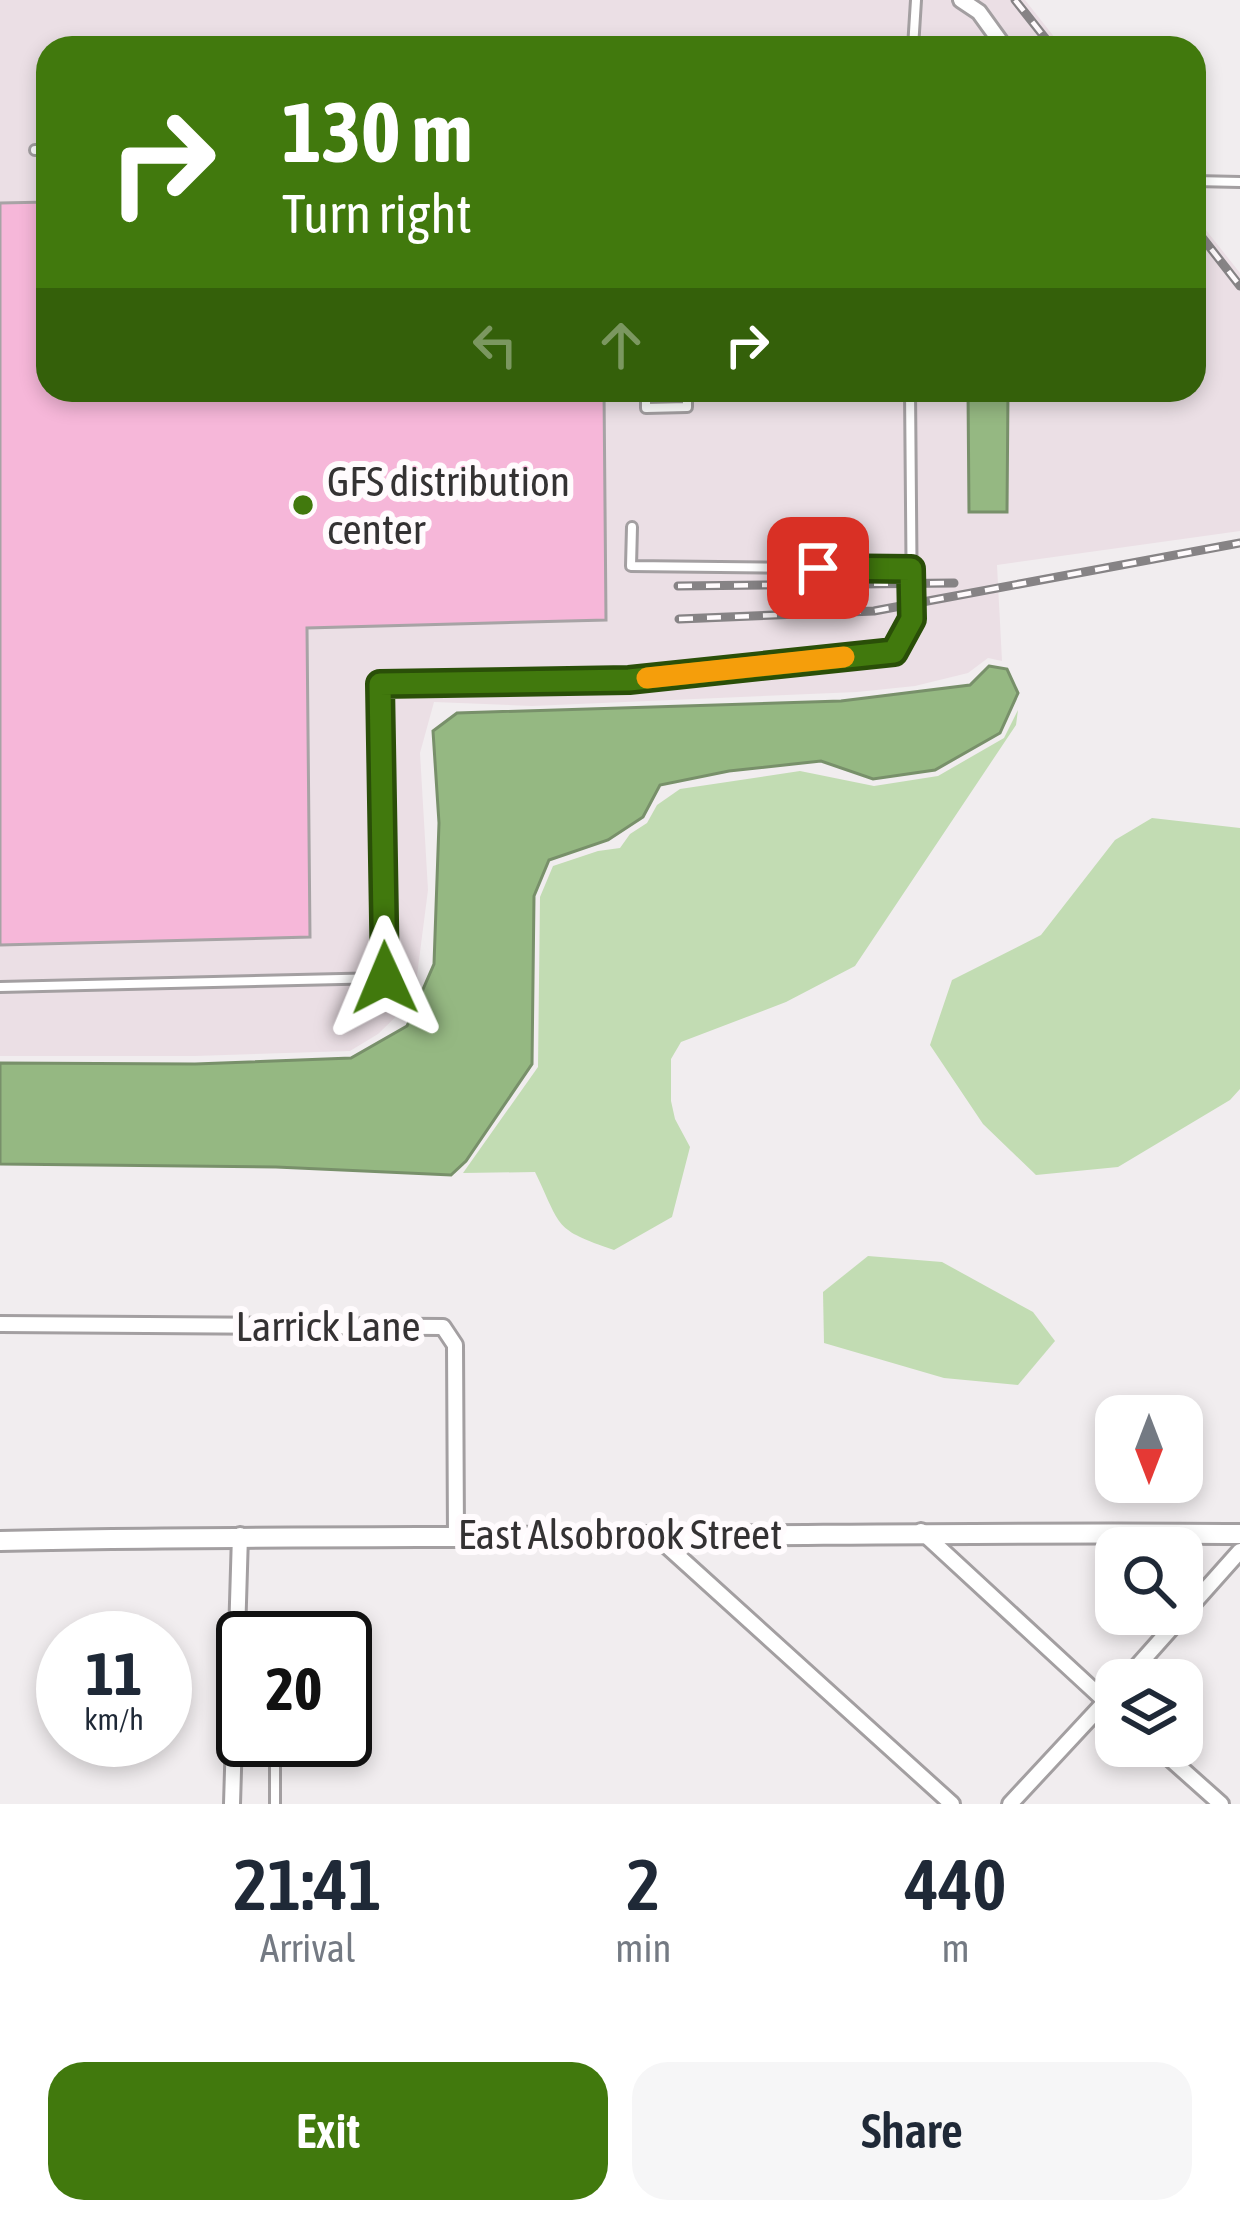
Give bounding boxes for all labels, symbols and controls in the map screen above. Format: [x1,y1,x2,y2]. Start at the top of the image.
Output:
icon: right [84,84,240,240]
text: 130 m [282,84,472,180]
text: Turn right [282,183,472,244]
icon: left [462,312,528,378]
icon: ahead [588,312,654,378]
icon: right [714,312,780,378]
place label: GFS distribution center [327,457,570,553]
marker: GFS distribution center [290,492,316,518]
pin [767,517,869,619]
icon: arrive [785,535,851,601]
position arrow [322,915,448,1041]
street label: Larrick Lane [235,1302,421,1350]
north arrow [1095,1395,1203,1503]
map controls [1095,1395,1203,1767]
street label: East Alsobrook Street [458,1510,782,1558]
button: search [1095,1527,1203,1635]
speed limit sign: 20 [216,1611,372,1767]
text: 11 [86,1639,142,1708]
button: layers [1095,1659,1203,1767]
text: km/h [84,1702,144,1736]
text: 21:41 [234,1843,382,1925]
text: 2 [626,1843,660,1925]
text: 440 [905,1843,1006,1925]
text: Arrival [260,1926,355,1970]
text: min [615,1926,671,1970]
text: m [942,1926,970,1970]
button: Exit [48,2062,608,2200]
button: Share [632,2062,1192,2200]

